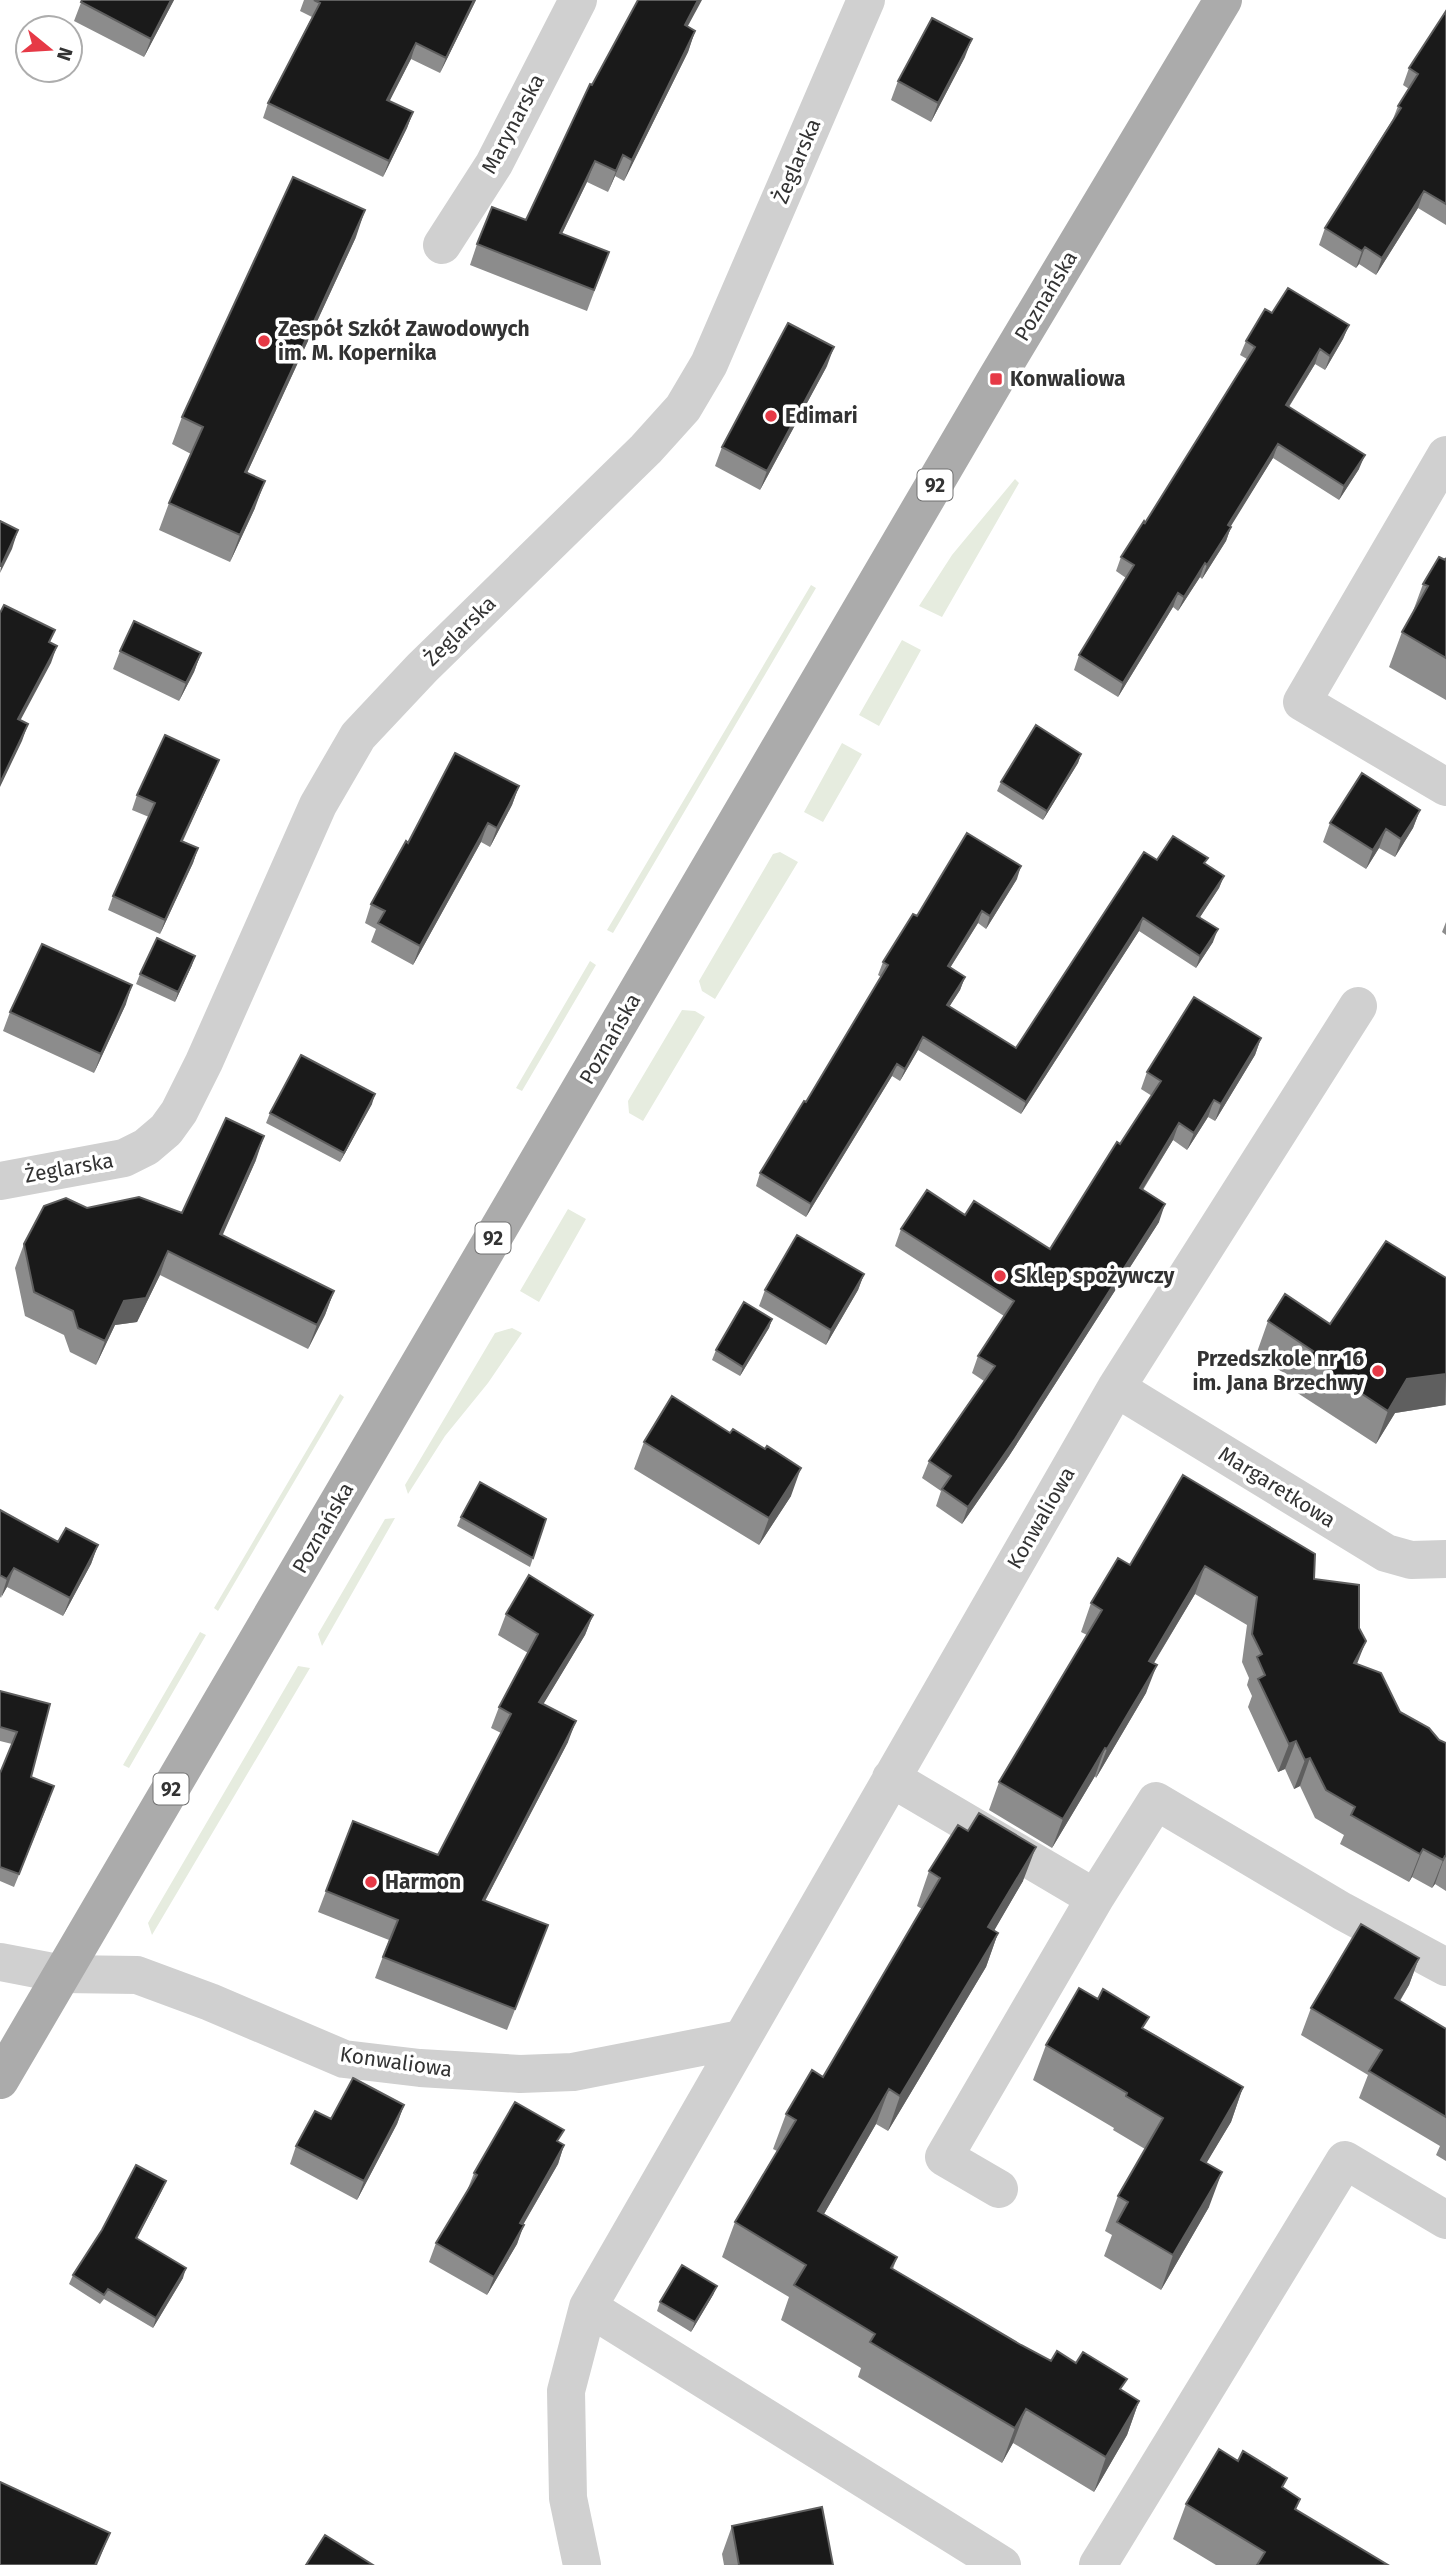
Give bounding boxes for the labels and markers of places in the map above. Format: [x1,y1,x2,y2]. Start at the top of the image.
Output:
place label: Zespół Szkół Zawodowych im. M. Kopernika [278,316,530,366]
marker: Zespół Szkół Zawodowych im. M. Kopernika [256,333,272,349]
place label: Konwaliowa [1010,366,1125,392]
marker: Konwaliowa [988,371,1004,387]
place label: Edimari [785,403,858,429]
marker: Edimari [763,408,779,424]
place label: Sklep spożywczy [1014,1263,1175,1289]
marker: Sklep spożywczy [992,1268,1008,1284]
place label: Przedszkole nr 16 im. Jana Brzechwy [1193,1346,1364,1396]
marker: Przedszkole nr 16 im. Jana Brzechwy [1370,1363,1386,1379]
place label: Harmon [385,1869,461,1895]
marker: Harmon [363,1874,379,1890]

